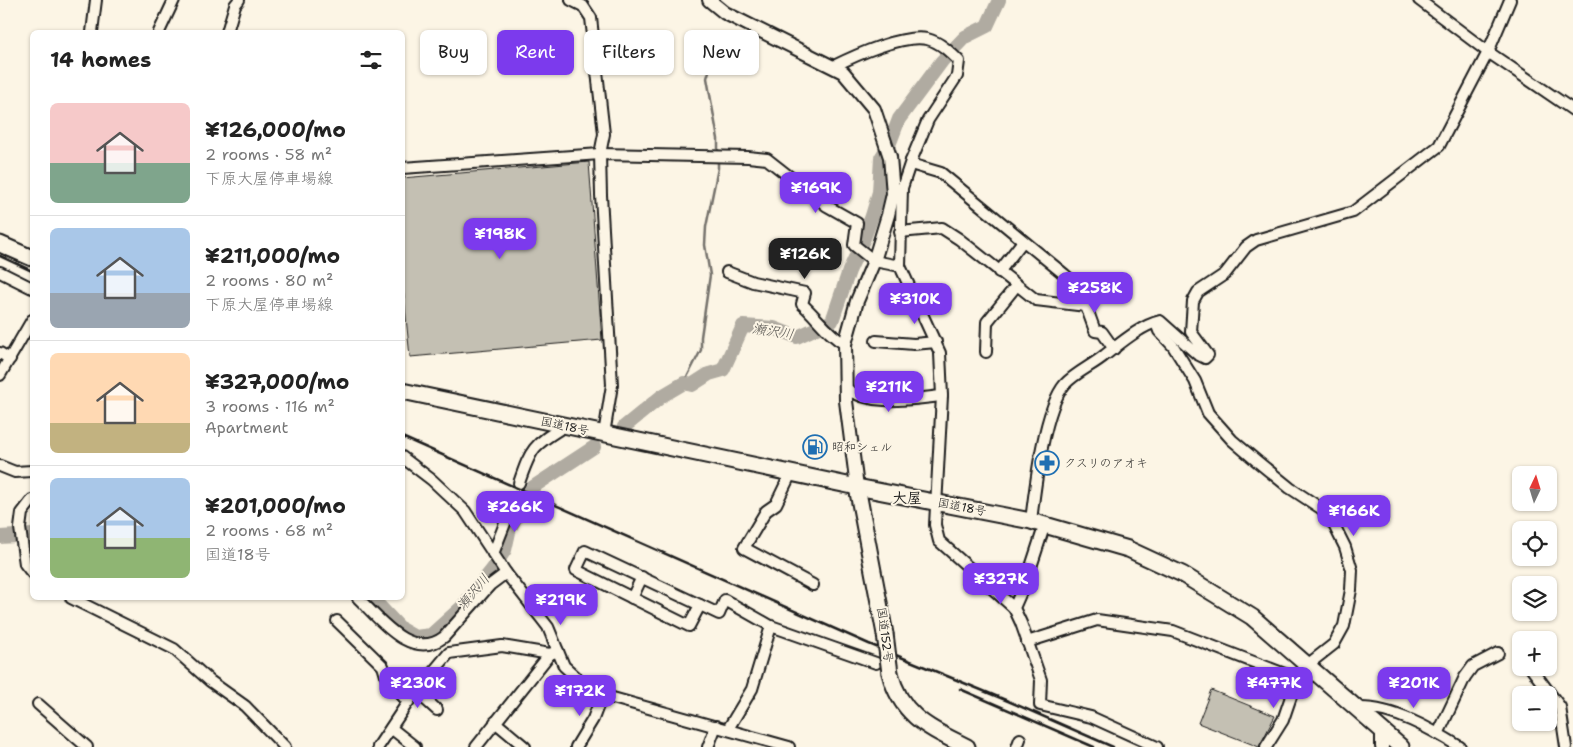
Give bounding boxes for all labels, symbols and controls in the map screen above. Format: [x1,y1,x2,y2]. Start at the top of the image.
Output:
chip: Buy [420,30,487,75]
chip: Rent [497,30,574,75]
chip: Filters [584,30,674,75]
chip: New [684,30,759,75]
text: 14 homes [50,46,151,74]
icon: filters [357,46,385,74]
text: ¥126,000/mo [205,116,346,144]
icon: home [90,123,150,183]
text: 2 rooms · 58 m² [205,144,332,165]
text: 下原大屋停車場線 [205,168,333,189]
pin: ¥169K [781,172,851,214]
text: ¥169K [791,177,841,198]
pin: ¥198K [465,218,535,260]
text: ¥198K [474,223,526,244]
pin: ¥126K [770,238,840,280]
text: ¥211,000/mo [205,242,340,270]
text: ¥126K [780,243,830,264]
icon: home [90,248,150,308]
text: 2 rooms · 80 m² [205,270,333,291]
pin: ¥258K [1060,272,1130,314]
text: ¥258K [1068,277,1122,298]
pin: ¥310K [880,282,950,325]
text: ¥310K [890,288,940,309]
text: 下原大屋停車場線 [205,294,333,315]
water label: 瀬沢川 [751,319,795,343]
text: ¥327,000/mo [205,368,349,396]
pin: ¥211K [854,370,924,413]
icon: home [90,373,150,433]
text: ¥211K [866,376,912,397]
text: 3 rooms · 116 m² [205,396,335,417]
street label: 国道18号 [539,413,591,439]
text: Apartment [205,417,288,438]
fuel station icon: 昭和シェル [802,434,828,460]
place label: 昭和シェル [832,439,892,455]
pharmacy icon: クスリのアオキ [1034,450,1060,476]
place label: クスリのアオキ [1064,455,1148,471]
north arrow [1512,466,1558,511]
map controls [1512,466,1557,731]
district label: 大屋 [892,488,922,508]
pin: ¥266K [480,490,550,533]
text: ¥201,000/mo [205,492,346,520]
street label: 国道18号 [936,494,988,520]
pin: ¥166K [1319,494,1389,537]
text: ¥266K [487,496,543,517]
icon: home [90,498,150,558]
text: ¥166K [1328,500,1380,521]
text: 2 rooms · 68 m² [205,520,333,541]
button: locate [1512,521,1557,566]
text: 国道18号 [205,544,271,565]
pin: ¥327K [966,562,1036,605]
text: ¥327K [974,568,1028,589]
water label: 瀬沢川 [453,570,493,614]
button: layers [1512,576,1557,621]
pin: ¥219K [526,584,596,626]
text: ¥219K [536,589,586,610]
street label: 国道152号 [873,606,897,664]
button: + [1512,631,1557,676]
pin: ¥230K [383,666,453,709]
pin: ¥477K [1239,666,1309,709]
pin: ¥201K [1379,666,1449,709]
text: ¥230K [390,672,446,693]
text: ¥477K [1247,672,1301,693]
text: ¥201K [1388,672,1440,693]
pin: ¥172K [545,674,615,717]
text: ¥172K [555,680,605,701]
button: − [1512,686,1557,731]

